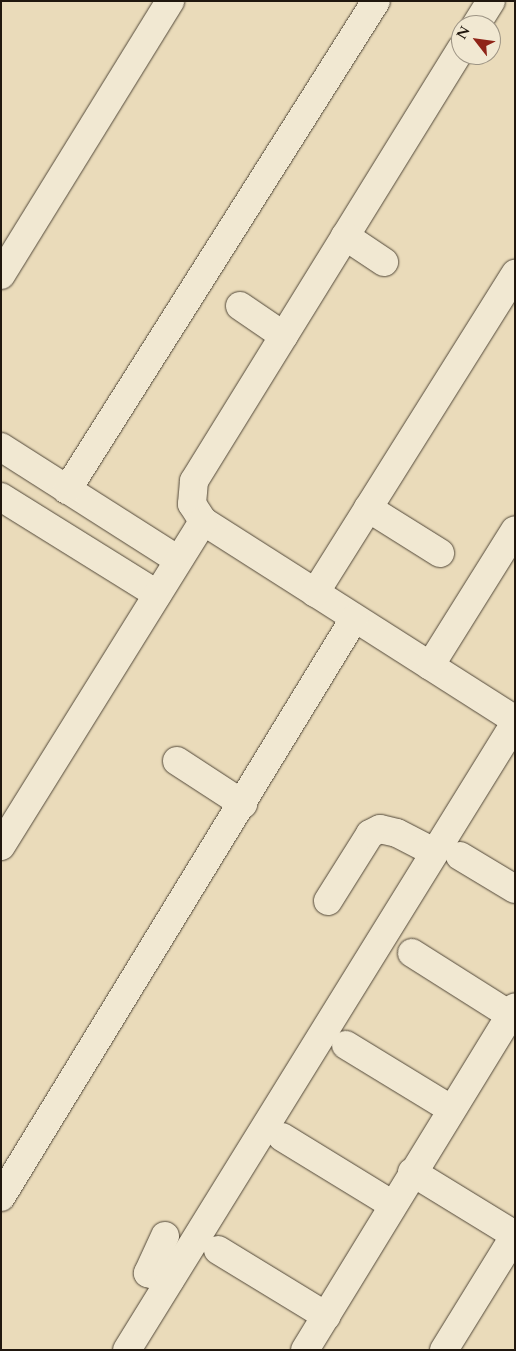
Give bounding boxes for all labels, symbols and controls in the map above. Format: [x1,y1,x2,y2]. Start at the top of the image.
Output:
north arrow [451,15,501,65]
text: N [452,23,475,43]

